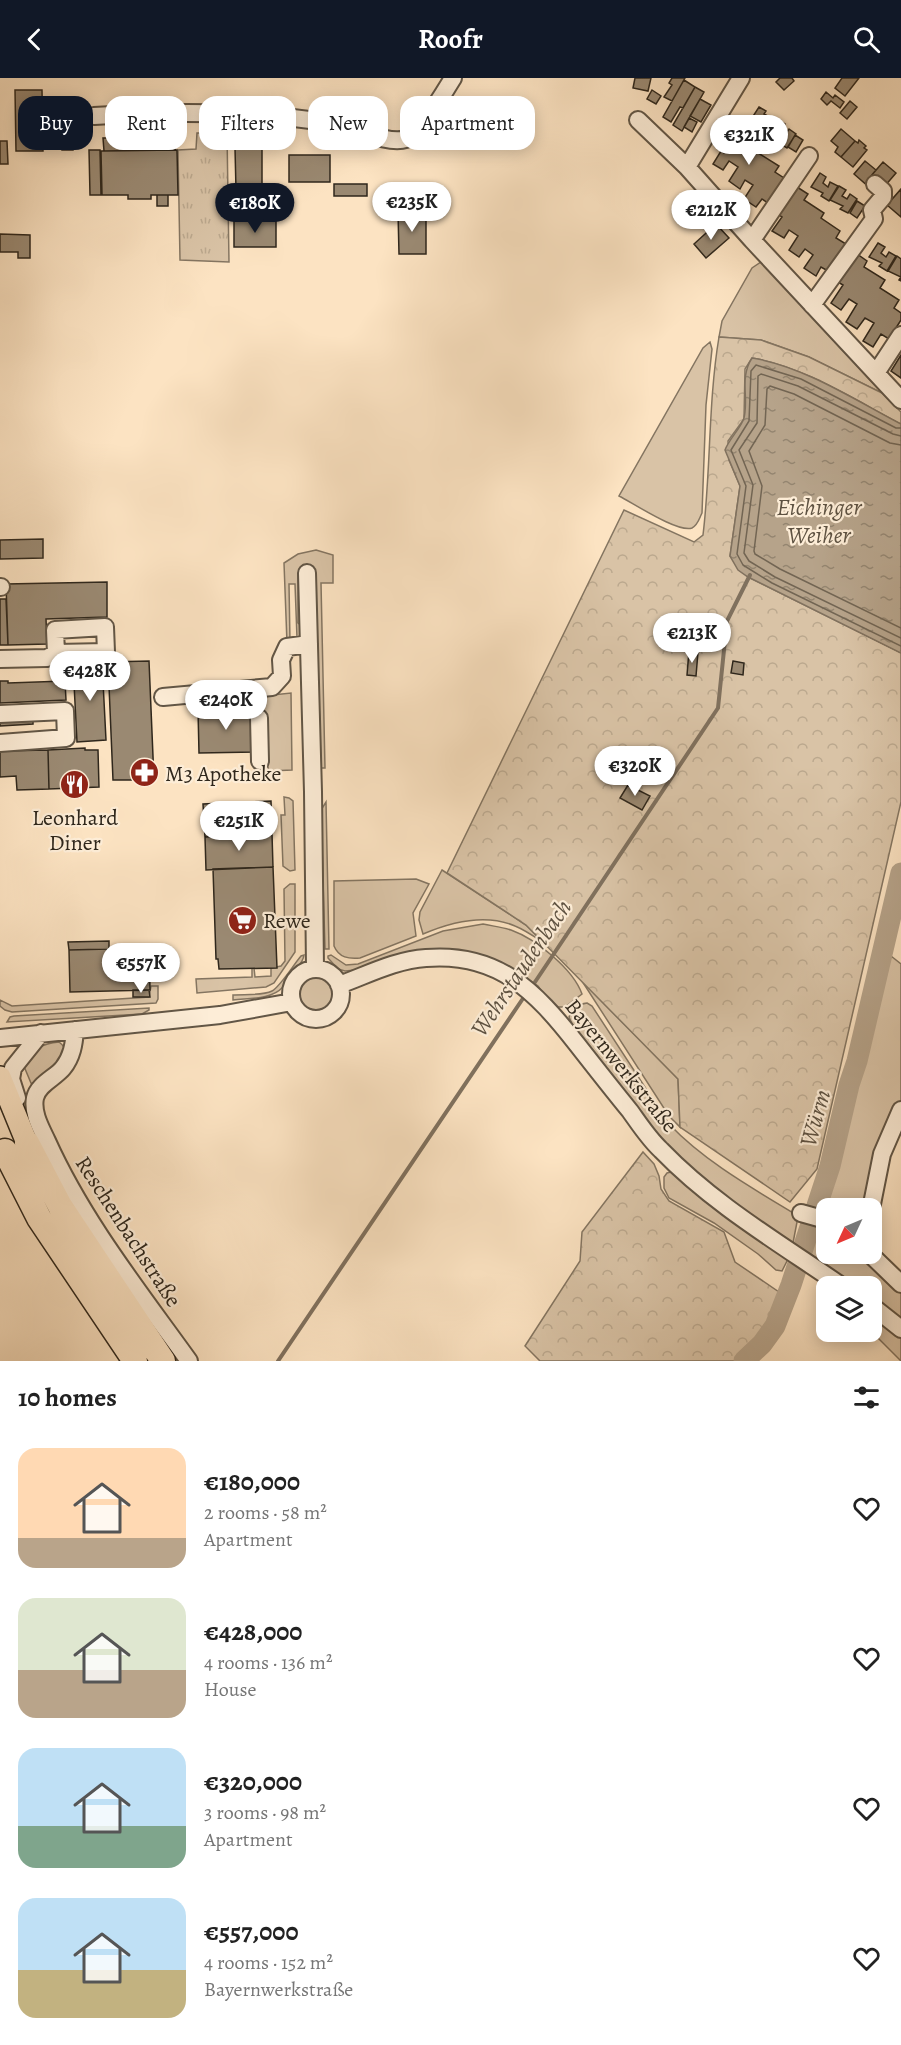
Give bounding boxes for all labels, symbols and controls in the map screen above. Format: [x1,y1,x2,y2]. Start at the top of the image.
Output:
text: Roofr [418,21,483,57]
icon: back [18,23,51,56]
icon: search [850,23,883,56]
chip: Buy [18,96,93,150]
chip: Rent [105,96,187,150]
chip: Filters [199,96,296,150]
chip: New [308,96,388,150]
chip: Apartment [400,96,535,150]
pin: €321K [707,115,791,166]
text: €321K [724,121,774,148]
pin: €235K [370,182,454,233]
pin: €180K [213,183,297,234]
text: €235K [386,188,438,215]
text: €180K [229,189,281,216]
pin: €212K [669,190,753,241]
text: €212K [685,196,737,223]
water label: Eichinger Weiher [776,491,862,551]
pin: €213K [650,613,734,664]
text: €213K [667,619,717,646]
pin: €428K [48,651,132,702]
text: €428K [63,657,117,684]
pin: €240K [184,680,268,731]
text: €240K [199,686,253,713]
pin: €320K [593,746,677,797]
text: €320K [609,752,661,779]
pharmacy icon: M3 Apotheke [128,757,160,789]
place label: M3 Apotheke [165,759,281,789]
restaurant icon: Leonhard Diner [59,769,91,801]
pin: €251K [197,801,281,852]
place label: Leonhard Diner [32,803,118,858]
text: €251K [214,807,264,834]
water label: Wehrstaudenbach [463,893,579,1043]
supermarket icon: Rewe [226,904,258,936]
place label: Rewe [263,906,311,936]
pin: €557K [99,943,183,994]
text: €557K [116,949,166,976]
street label: Bayernwerkstraße [558,992,685,1139]
water label: Würm [792,1086,838,1150]
street label: Reschenbachstraße [68,1150,188,1313]
north arrow [816,1198,882,1264]
map controls [816,1198,882,1342]
button: layers [816,1276,882,1342]
text: 10 homes [18,1380,117,1415]
icon: filters [850,1381,883,1414]
text: €180,000 [204,1464,300,1499]
icon: home [66,1472,138,1544]
icon: heart [850,1492,883,1525]
text: 2 rooms · 58 m² [204,1499,327,1526]
text: Apartment [204,1526,293,1553]
text: €428,000 [204,1614,302,1649]
icon: home [66,1622,138,1694]
icon: heart [850,1642,883,1675]
text: 4 rooms · 136 m² [204,1649,333,1676]
text: House [204,1676,256,1703]
text: €320,000 [204,1764,302,1799]
icon: home [66,1772,138,1844]
icon: heart [850,1792,883,1825]
text: 3 rooms · 98 m² [204,1799,326,1826]
text: Apartment [204,1826,293,1853]
text: €557,000 [204,1914,298,1949]
icon: home [66,1922,138,1994]
icon: heart [850,1942,883,1975]
text: 4 rooms · 152 m² [204,1949,333,1976]
text: Bayernwerkstraße [204,1976,353,2003]

